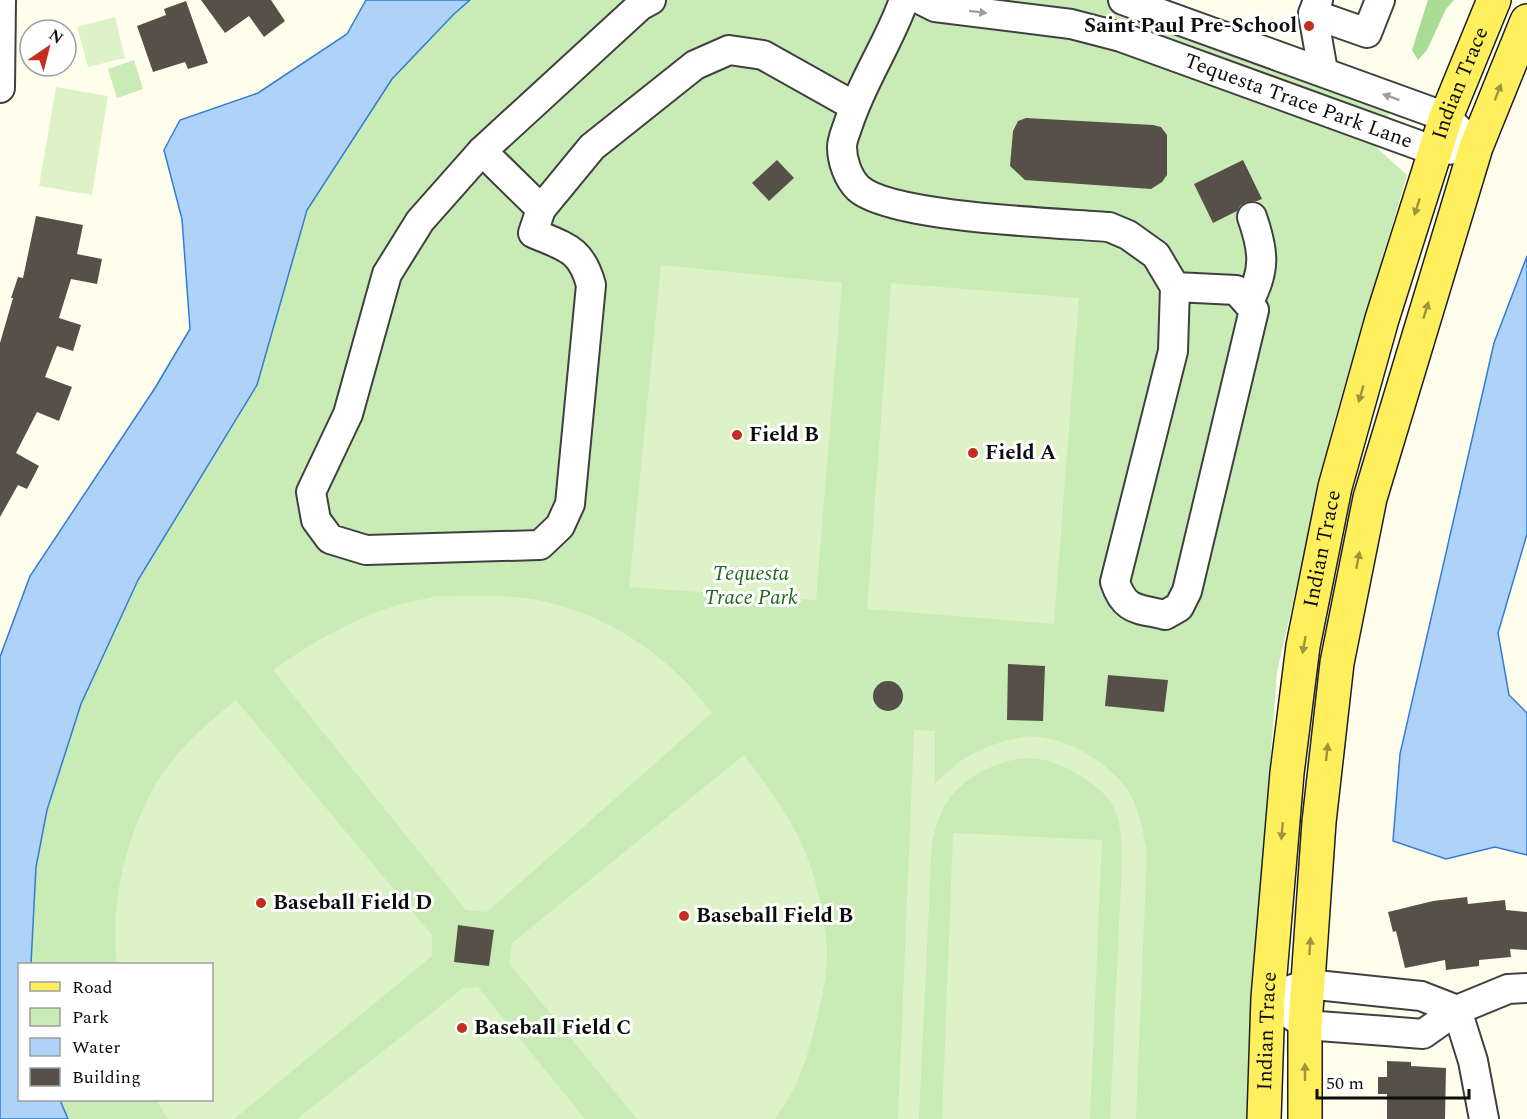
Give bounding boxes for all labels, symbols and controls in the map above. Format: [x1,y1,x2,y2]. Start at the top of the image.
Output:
one-way arrow [968,7,987,17]
place label: Saint Paul Pre-School [1084,10,1297,42]
north arrow [18,18,78,78]
marker: Saint Paul Pre-School [1302,19,1316,33]
street label: Indian Trace [1424,22,1497,144]
text: N [44,23,68,50]
street label: Tequesta Trace Park Lane [1179,45,1417,158]
one-way arrow [1493,83,1503,101]
one-way arrow [1382,91,1400,101]
one-way arrow [1412,198,1422,216]
one-way arrow [1422,301,1431,319]
one-way arrow [1356,385,1365,403]
place label: Field B [749,419,819,451]
marker: Field B [730,428,744,442]
place label: Field A [985,437,1056,469]
marker: Field A [966,446,980,460]
street label: Indian Trace [1295,487,1350,610]
one-way arrow [1354,550,1363,569]
park label: Tequesta Trace Park [704,558,798,614]
one-way arrow [1299,636,1308,655]
one-way arrow [1322,742,1332,761]
one-way arrow [1277,822,1287,841]
place label: Baseball Field D [273,887,432,919]
marker: Baseball Field D [254,896,268,910]
place label: Baseball Field B [696,900,853,932]
marker: Baseball Field B [677,909,691,923]
one-way arrow [1305,937,1315,956]
legend [18,963,213,1101]
street label: Indian Trace [1249,970,1286,1091]
text: Road [72,974,113,1001]
text: Park [72,1004,109,1031]
place label: Baseball Field C [474,1012,631,1044]
marker: Baseball Field C [455,1021,469,1035]
text: Water [72,1034,120,1061]
scale bar [1317,1062,1468,1100]
one-way arrow [1300,1063,1310,1082]
text: Building [72,1064,141,1091]
text: 50 m [1326,1070,1364,1097]

